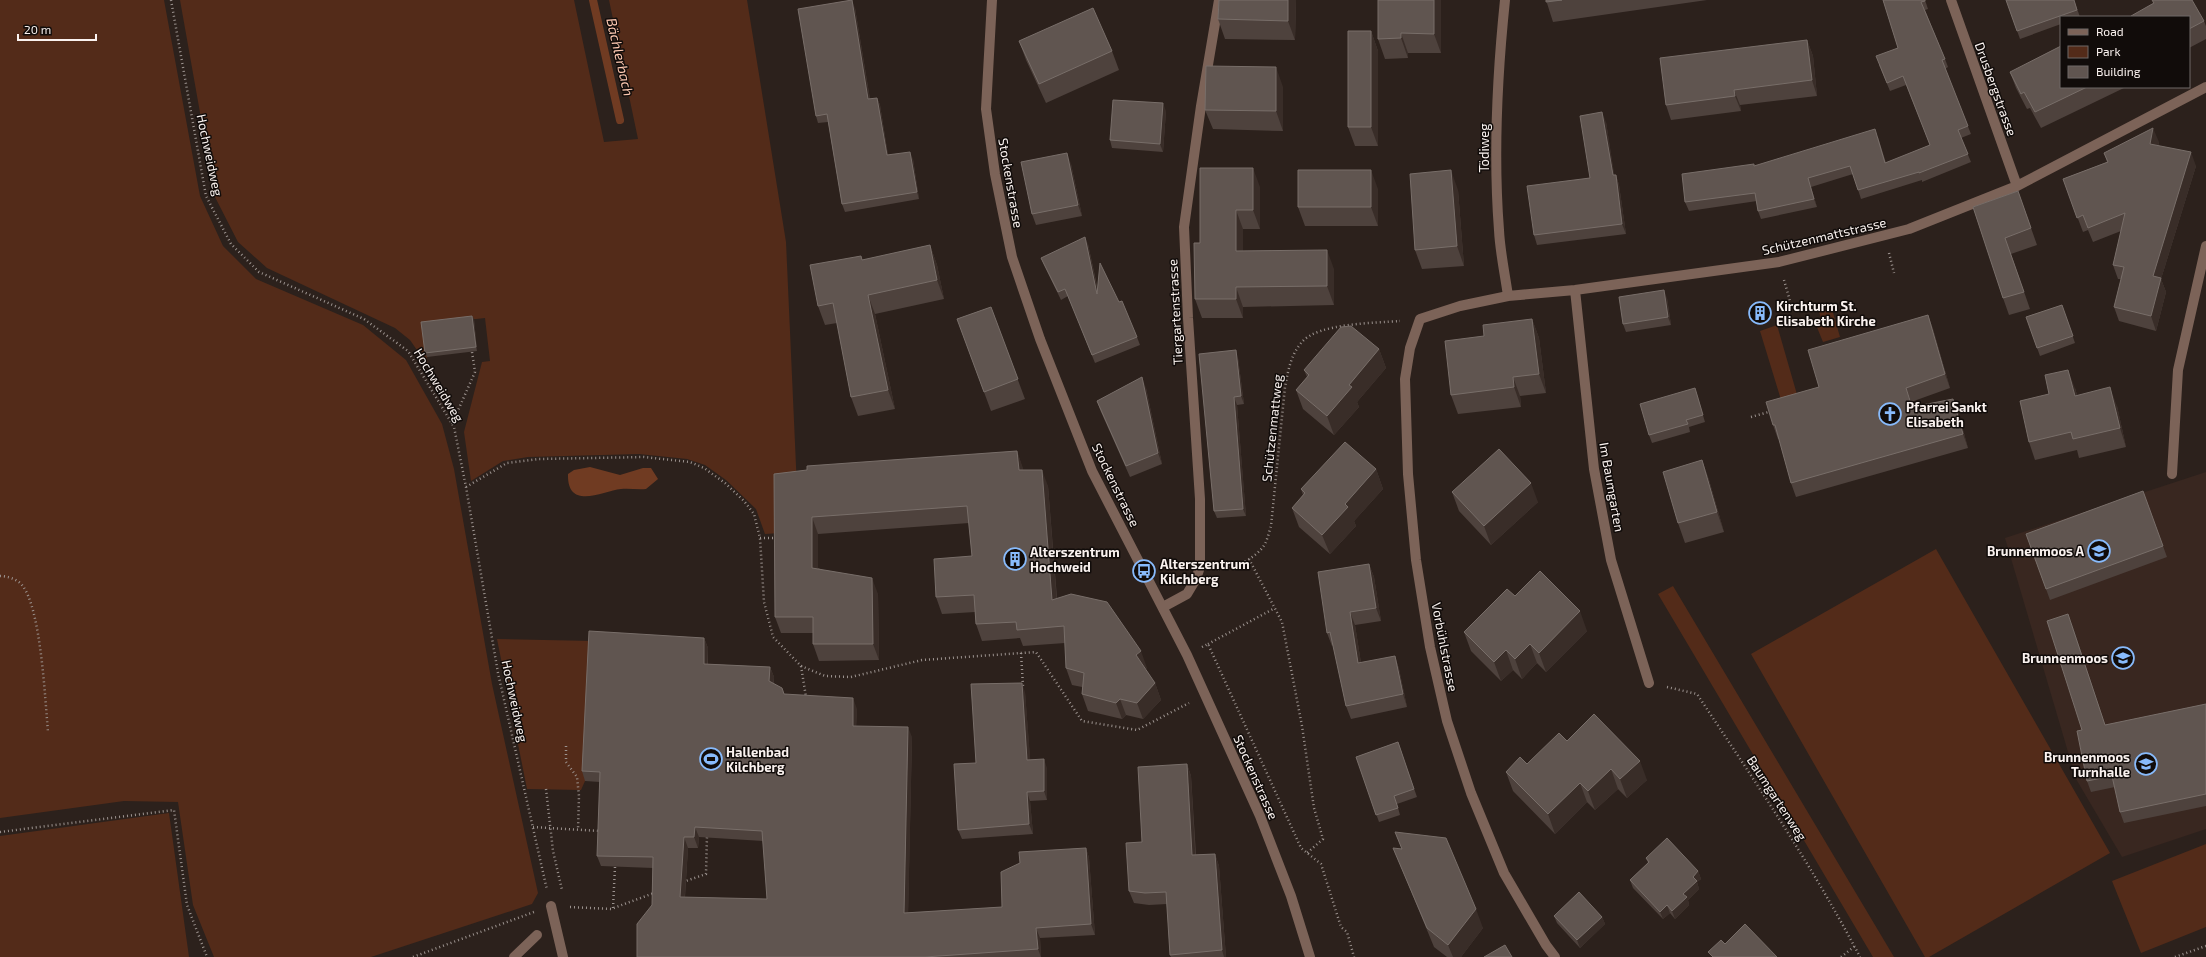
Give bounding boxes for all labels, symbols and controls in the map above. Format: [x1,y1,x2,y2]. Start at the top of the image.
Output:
scale bar [18,16,96,42]
water label: Bächlerbach [603,16,638,98]
legend [2060,16,2190,88]
text: 20 m [24,22,51,36]
text: Road [2096,24,2124,38]
street label: Drusbergstrasse [1972,40,2020,138]
text: Park [2096,44,2121,58]
text: Building [2096,64,2141,78]
street label: Hochweidweg [194,113,226,197]
street label: Tödiweg [1476,123,1492,173]
street label: Stockenstrasse [995,137,1027,229]
street label: Schützenmattstrasse [1760,214,1888,258]
street label: Tiergartenstrasse [1164,259,1186,365]
place label: Kirchturm St. Elisabeth Kirche [1776,298,1876,329]
building icon: Kirchturm St. Elisabeth Kirche [1747,300,1773,326]
street label: Hochweidweg [411,345,467,425]
street label: Schützenmattweg [1258,373,1286,483]
place label: Pfarrei Sankt Elisabeth [1906,399,1987,430]
church icon: Pfarrei Sankt Elisabeth [1877,401,1903,427]
street label: Stockenstrasse [1089,441,1143,529]
street label: Im Baumgarten [1596,441,1628,533]
school or university icon: Brunnenmoos A [2086,538,2112,564]
place label: Brunnenmoos A [1987,543,2085,559]
place label: Alterszentrum Hochweid [1030,544,1120,575]
building icon: Alterszentrum Hochweid [1002,546,1028,572]
place label: Alterszentrum Kilchberg [1160,556,1250,587]
bus stop icon: Alterszentrum Kilchberg [1131,558,1157,584]
street label: Vorbühlstrasse [1429,601,1461,693]
school or university icon: Brunnenmoos [2110,645,2136,671]
place label: Brunnenmoos [2022,650,2108,666]
street label: Hochweidweg [499,659,531,743]
street label: Stockenstrasse [1230,732,1282,822]
place label: Hallenbad Kilchberg [726,744,789,775]
sports icon: Hallenbad Kilchberg [698,746,724,772]
place label: Brunnenmoos Turnhalle [2044,749,2130,780]
school or university icon: Brunnenmoos Turnhalle [2133,751,2159,777]
street label: Baumgartenweg [1744,753,1810,843]

